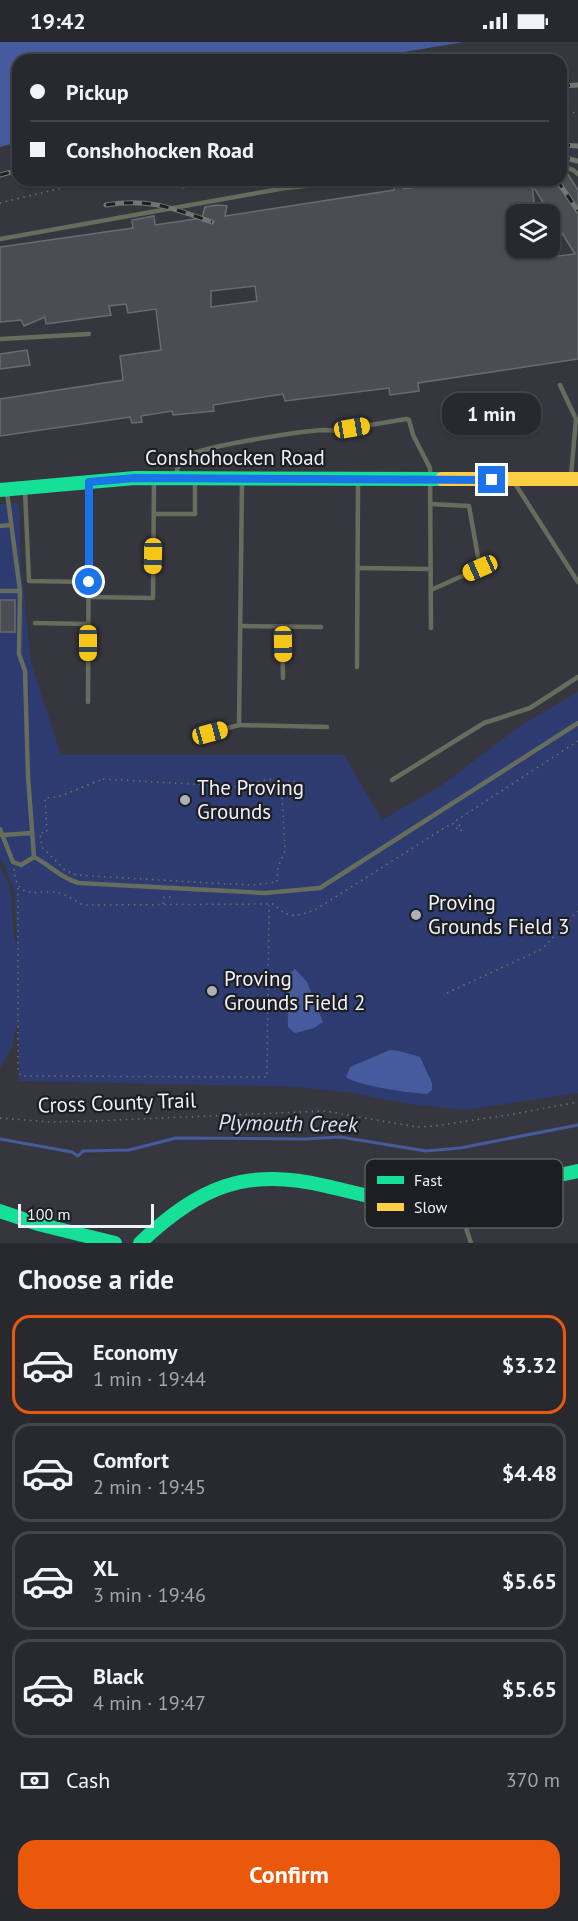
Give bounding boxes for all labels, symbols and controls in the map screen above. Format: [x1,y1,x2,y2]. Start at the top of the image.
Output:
text: 19:42 [30,7,86,35]
text: Pickup [66,78,129,106]
text: Conshohocken Road [66,136,254,164]
map controls [506,204,560,258]
button: layers [506,204,560,258]
callout: 1 min [442,393,542,435]
text: 1 min [467,401,516,427]
car [333,416,371,440]
street label: Conshohocken Road [145,444,325,471]
route end [478,466,505,493]
car [144,538,162,574]
car [460,552,500,584]
route start [75,568,102,595]
car [79,625,97,661]
car [274,626,292,662]
car [190,720,230,746]
place label: The Proving Grounds [197,774,304,825]
marker: The Proving Grounds [178,793,192,807]
place label: Proving Grounds Field 3 [428,889,569,940]
marker: Proving Grounds Field 3 [409,908,423,922]
place label: Proving Grounds Field 2 [224,965,365,1016]
marker: Proving Grounds Field 2 [205,984,219,998]
street label: Cross County Trail [37,1086,197,1119]
water label: Plymouth Creek [218,1108,359,1138]
legend [365,1159,563,1228]
text: Fast [414,1170,443,1190]
text: Slow [414,1197,448,1217]
scale bar [18,1201,154,1228]
text: 100 m [27,1204,70,1224]
text: Choose a ride [18,1262,174,1296]
icon: car [21,1338,75,1392]
text: Economy [93,1338,177,1366]
text: $3.32 [502,1351,557,1379]
text: 1 min · 19:44 [93,1366,206,1392]
icon: car [21,1446,75,1500]
text: Comfort [93,1446,169,1474]
text: $4.48 [502,1459,557,1487]
text: 2 min · 19:45 [93,1474,206,1500]
icon: car [21,1554,75,1608]
text: XL [93,1554,118,1582]
text: $5.65 [502,1567,557,1595]
text: 3 min · 19:46 [93,1582,206,1608]
icon: car [21,1662,75,1716]
text: Black [93,1662,144,1690]
text: $5.65 [502,1675,557,1703]
text: 4 min · 19:47 [93,1690,206,1716]
icon: cash [18,1764,51,1797]
text: Cash [66,1766,110,1794]
text: 370 m [506,1767,560,1793]
button: Confirm [18,1840,560,1909]

